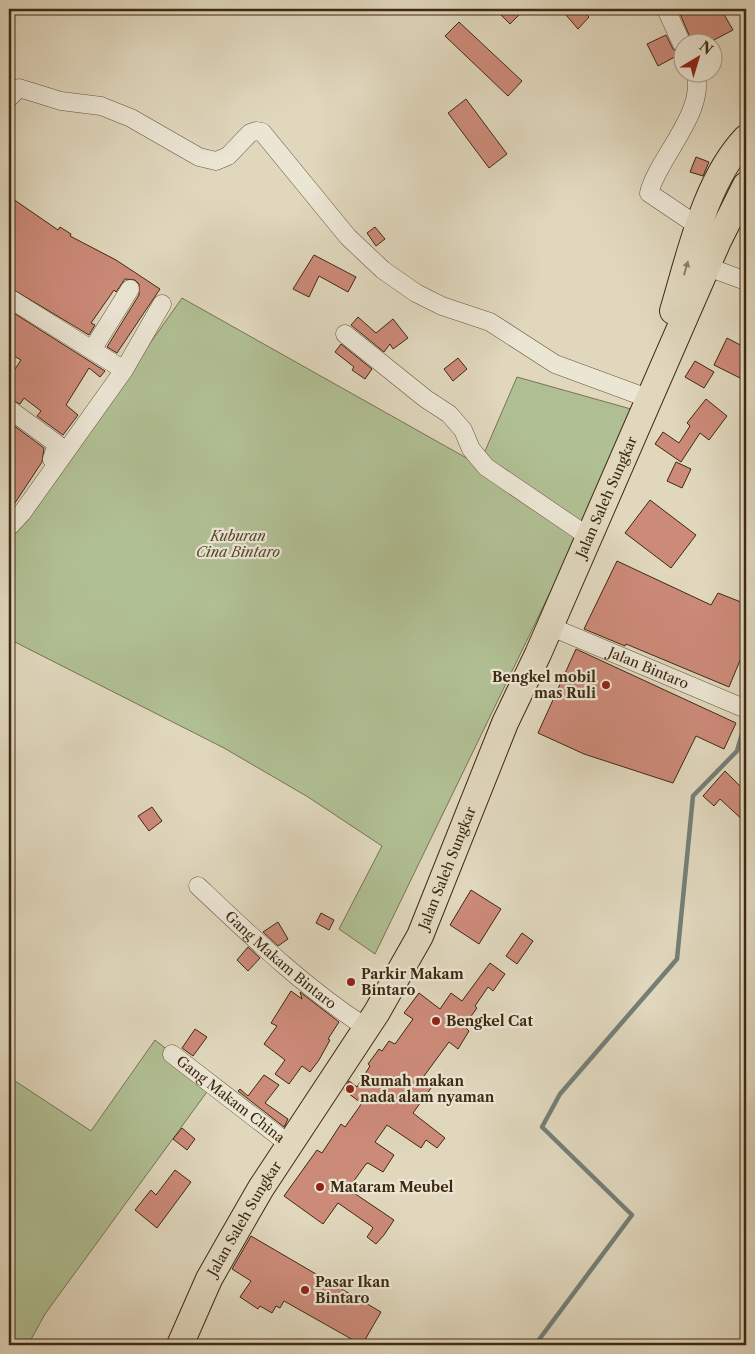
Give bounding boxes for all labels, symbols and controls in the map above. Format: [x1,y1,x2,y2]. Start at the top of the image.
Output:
north arrow [672,32,722,82]
text: N [696,37,716,59]
one-way arrow [683,260,691,275]
street label: Jalan Saleh Sungkar [571,433,641,562]
park label: Kuburan Cina Bintaro [196,527,280,561]
street label: Jalan Bintaro [604,642,691,693]
place label: Bengkel mobil mas Ruli [492,668,596,702]
marker: Bengkel mobil mas Ruli [600,679,612,691]
street label: Jalan Saleh Sungkar [414,804,480,934]
street label: Gang Makam Bintaro [221,907,340,1013]
place label: Parkir Makam Bintaro [361,965,464,999]
marker: Parkir Makam Bintaro [345,976,357,988]
place label: Bengkel Cat [446,1012,533,1030]
marker: Bengkel Cat [430,1015,442,1027]
street label: Gang Makam China [173,1052,289,1147]
place label: Rumah makan nada alam nyaman [360,1072,495,1106]
marker: Rumah makan nada alam nyaman [344,1083,356,1095]
street label: Jalan Saleh Sungkar [202,1158,285,1281]
place label: Mataram Meubel [330,1178,454,1196]
marker: Mataram Meubel [314,1181,326,1193]
place label: Pasar Ikan Bintaro [315,1273,390,1307]
marker: Pasar Ikan Bintaro [299,1284,311,1296]

